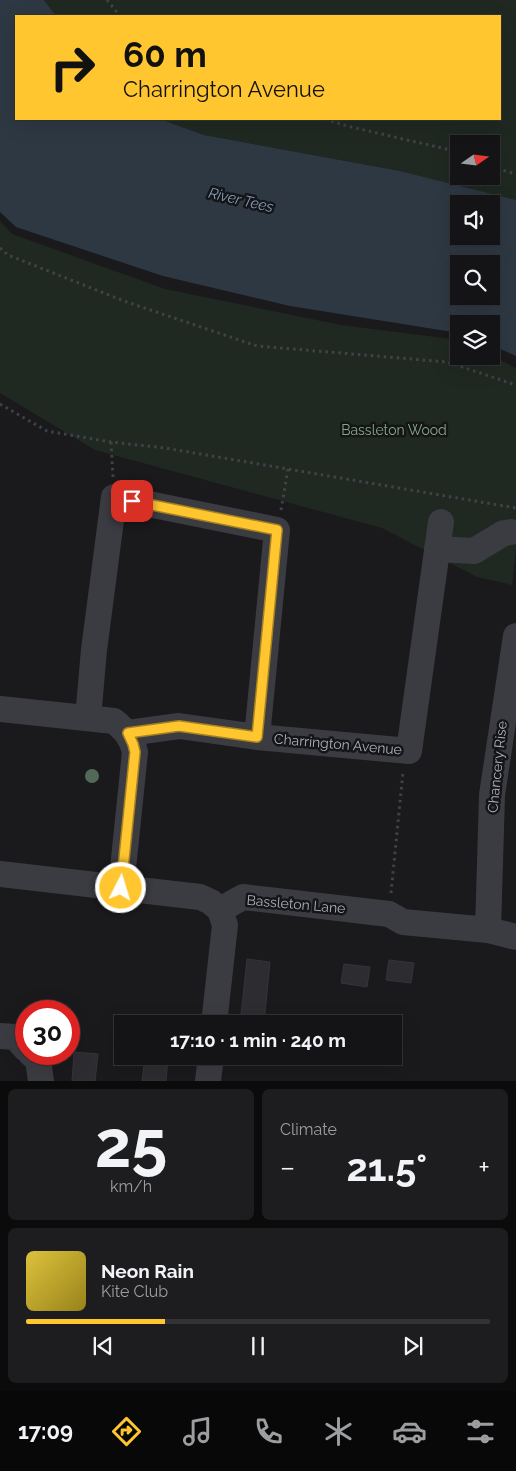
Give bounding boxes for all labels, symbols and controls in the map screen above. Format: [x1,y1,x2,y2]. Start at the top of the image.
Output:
text: 60 m [123,34,207,75]
icon: right [40,35,105,100]
text: Charrington Avenue [123,76,325,102]
north arrow [450,135,500,185]
map controls [450,135,500,365]
water label: River Tees [207,184,275,216]
button: sound [450,195,500,245]
button: search [450,255,500,305]
button: layers [450,315,500,365]
park label: Bassleton Wood [341,422,447,438]
pin [111,480,153,522]
icon: arrive [118,487,146,515]
street label: Chancery Rise [484,720,510,814]
street label: Charrington Avenue [273,730,403,758]
position arrow [94,861,146,913]
street label: Bassleton Lane [246,892,346,916]
speed limit sign: 30 [15,1000,80,1065]
text: 17:10 · 1 min · 240 m [170,1029,346,1051]
text: 25 [95,1106,167,1182]
text: Climate [280,1120,337,1139]
text: 21.5° [346,1145,427,1190]
text: − [280,1151,295,1184]
text: + [478,1151,490,1184]
text: km/h [110,1177,152,1196]
text: Neon Rain [101,1260,194,1282]
text: Kite Club [101,1282,168,1301]
icon: previous [89,1332,117,1360]
icon: pause [244,1332,272,1360]
icon: next [399,1332,427,1360]
icon: directions [109,1414,144,1449]
icon: music [180,1414,215,1449]
icon: phone [251,1414,286,1449]
icon: climate [321,1414,356,1449]
icon: car [392,1414,427,1449]
icon: filters [463,1414,498,1449]
text: 17:09 [18,1418,73,1444]

